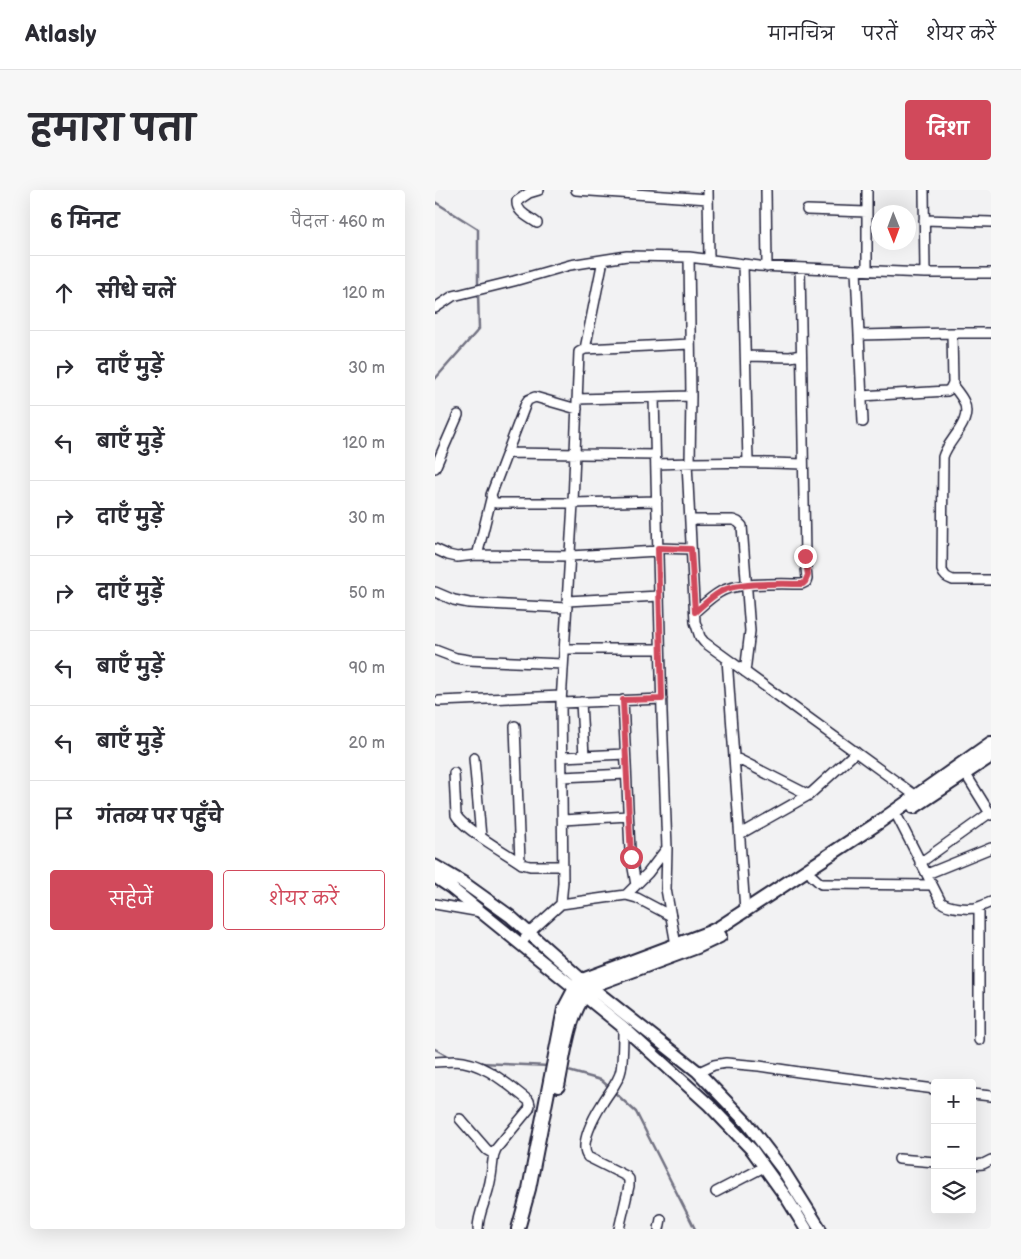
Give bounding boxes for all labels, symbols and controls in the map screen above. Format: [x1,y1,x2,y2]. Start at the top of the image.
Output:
text: Atlasly [25,20,96,49]
text: मानचित्र [768,24,834,45]
text: परतें [862,24,898,45]
text: शेयर करें [926,24,996,45]
button: दिशा [905,100,991,160]
text: हमारा पता [30,108,195,151]
north arrow [871,205,916,250]
text: 6 मिनट [50,209,119,234]
text: पैदल · 460 m [291,213,385,232]
icon: ahead [50,279,78,307]
text: सीधे चलें [97,281,175,304]
text: 120 m [342,284,385,303]
icon: right [50,354,78,382]
text: दाएँ मुड़ें [97,356,163,379]
text: 30 m [348,359,385,378]
icon: left [50,429,78,457]
text: बाएँ मुड़ें [97,431,164,454]
text: 120 m [342,434,385,453]
icon: right [50,504,78,532]
text: दाएँ मुड़ें [97,506,163,529]
text: 30 m [348,509,385,528]
route end [794,545,817,568]
icon: right [50,579,78,607]
text: दाएँ मुड़ें [97,581,163,604]
text: 50 m [349,584,385,603]
icon: left [50,654,78,682]
text: बाएँ मुड़ें [97,656,164,679]
text: 90 m [349,659,385,678]
icon: left [50,729,78,757]
text: बाएँ मुड़ें [97,731,164,754]
text: 20 m [349,734,385,753]
icon: arrive [50,804,78,832]
text: गंतव्य पर पहुँचे [97,806,223,829]
route start [620,846,643,869]
button: सहेजें [50,870,213,930]
button: शेयर करें [223,870,385,930]
map controls [931,1079,976,1214]
button: + [931,1079,976,1124]
button: − [931,1124,976,1169]
button: layers [931,1169,976,1214]

